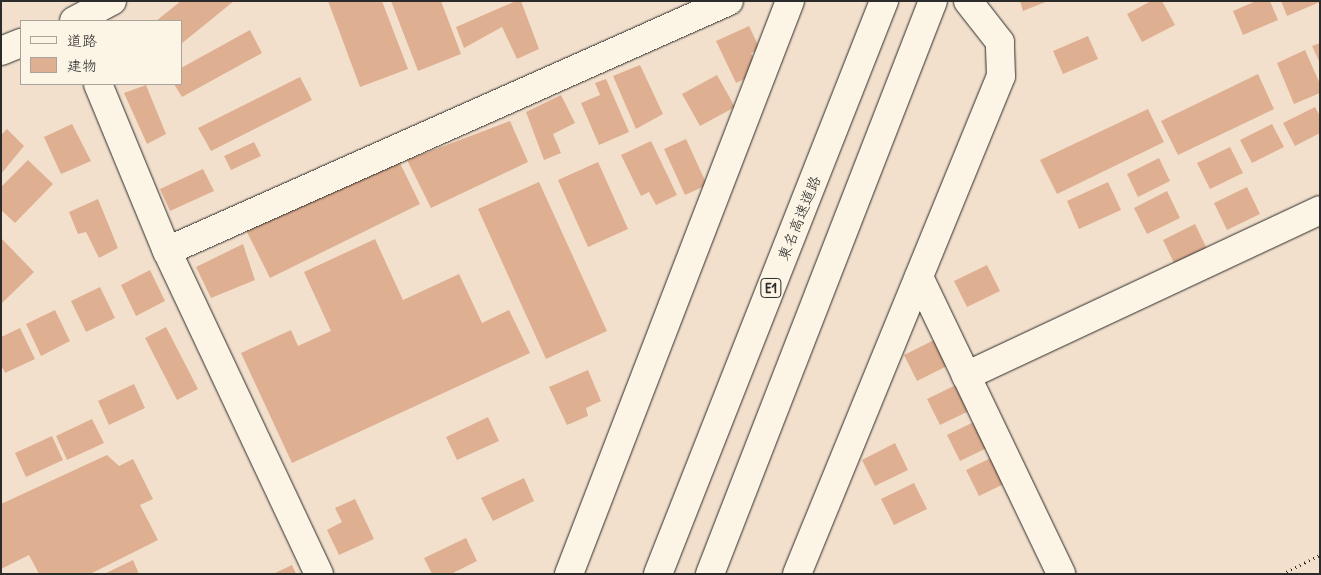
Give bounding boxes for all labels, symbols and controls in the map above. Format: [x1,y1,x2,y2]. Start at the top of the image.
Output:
legend [20,20,182,85]
text: 道路 [67,30,97,51]
text: 建物 [67,55,97,76]
street label: 東名高速道路 [774,173,824,263]
road number: E1 [760,276,782,300]

